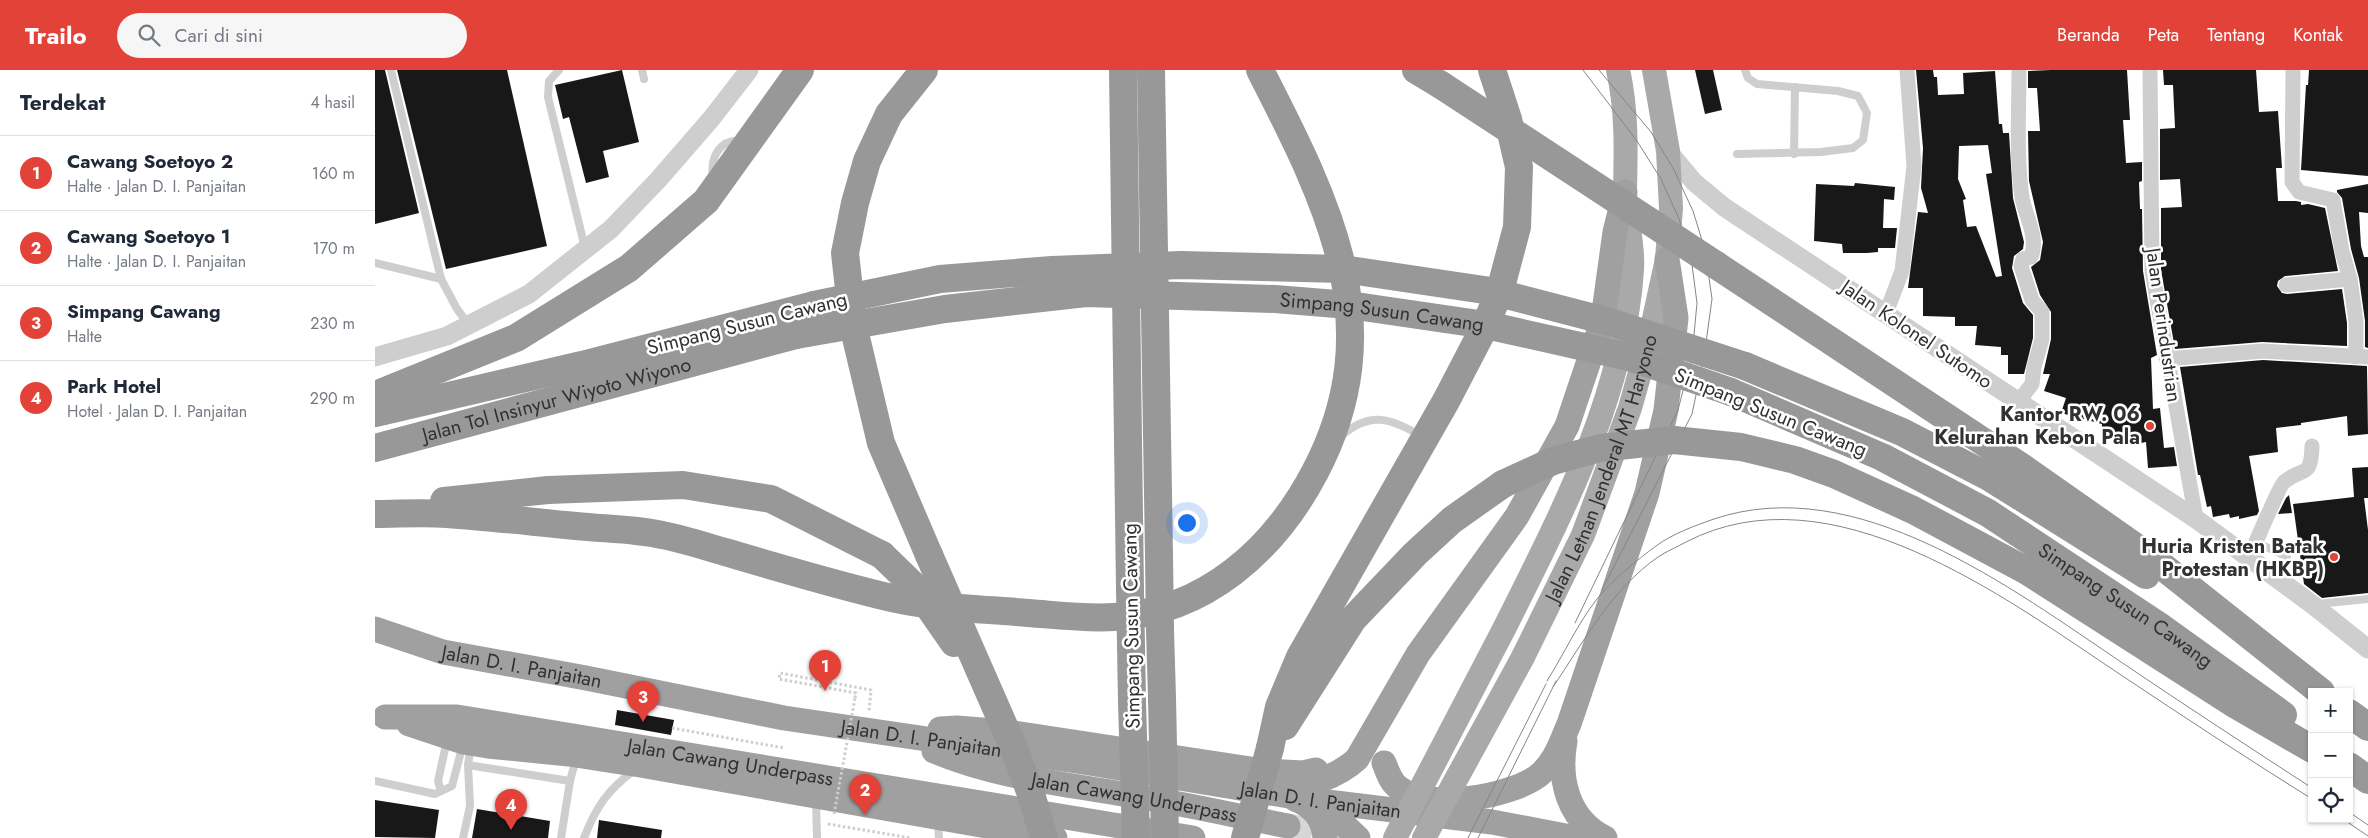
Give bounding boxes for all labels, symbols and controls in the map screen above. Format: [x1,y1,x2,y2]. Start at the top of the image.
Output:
search box [117,13,467,58]
text: Trailo [25,18,87,53]
icon: search [135,21,163,49]
text: Cari di sini [175,22,263,49]
text: Beranda [2057,22,2120,48]
text: Peta [2148,22,2179,48]
text: Tentang [2207,22,2265,48]
text: Kontak [2293,22,2343,48]
text: Terdekat [20,88,105,118]
text: 4 hasil [310,91,355,114]
text: Cawang Soetoyo 2 [67,148,233,175]
text: 1 [32,162,40,185]
text: 160 m [312,162,355,185]
text: Halte · Jalan D. I. Panjaitan [67,175,246,198]
text: Cawang Soetoyo 1 [67,223,231,250]
text: 2 [31,237,41,260]
text: 170 m [313,237,355,260]
street label: Jalan Perindustrian [2138,243,2189,404]
text: Halte · Jalan D. I. Panjaitan [67,250,246,273]
street label: Jalan Kolonel Sutomo [1833,271,1998,396]
street label: Simpang Susun Cawang [644,285,850,362]
street label: Simpang Susun Cawang [1279,285,1486,340]
text: Simpang Cawang [67,298,221,325]
text: 3 [31,312,41,335]
text: 230 m [310,312,355,335]
text: Halte [67,325,102,348]
street label: Jalan Letnan Jenderal MT Haryono [1537,331,1665,610]
street label: Jalan Tol Insinyur Wiyoto Wiyono [416,350,694,450]
street label: Simpang Susun Cawang [1670,361,1872,464]
text: Park Hotel [67,373,161,400]
text: 4 [30,387,42,410]
text: 290 m [310,387,355,410]
text: Hotel · Jalan D. I. Panjaitan [67,400,247,423]
place label: Kantor RW. 06 Kelurahan Kebon Pala [1934,400,2140,452]
marker: Kantor RW. 06 Kelurahan Kebon Pala [2144,420,2156,432]
your location [1174,510,1200,536]
street label: Simpang Susun Cawang [1115,523,1148,729]
place label: Huria Kristen Batak Protestan (HKBP) [2141,532,2324,584]
street label: Simpang Susun Cawang [2032,536,2219,675]
marker: Huria Kristen Batak Protestan (HKBP) [2328,551,2340,563]
street label: Jalan D. I. Panjaitan [436,638,604,696]
pin: 1 [809,650,841,691]
pin: 3 [627,681,659,722]
map controls [2308,688,2353,823]
button: + [2308,688,2353,733]
street label: Jalan D. I. Panjaitan [836,712,1004,765]
street label: Jalan Cawang Underpass [622,731,835,794]
button: − [2308,733,2353,778]
street label: Jalan Cawang Underpass [1026,765,1240,830]
pin: 2 [849,774,881,815]
street label: Jalan D. I. Panjaitan [1235,774,1403,826]
button: locate [2308,778,2353,823]
pin: 4 [495,789,527,830]

